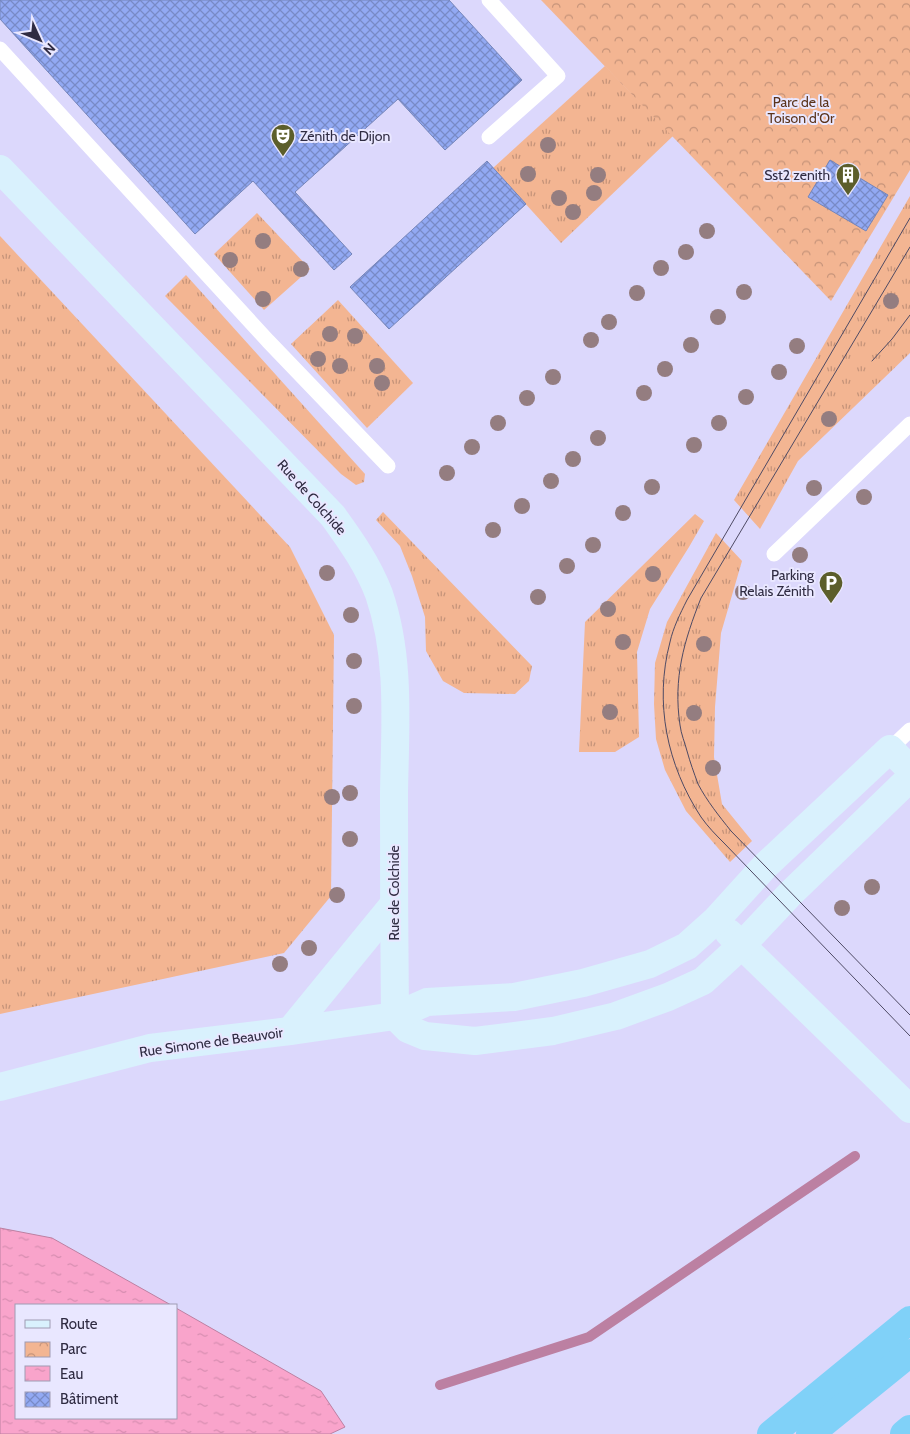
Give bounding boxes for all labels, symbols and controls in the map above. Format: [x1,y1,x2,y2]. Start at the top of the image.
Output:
north arrow [15,15,65,65]
text: N [39,39,59,59]
park label: Parc de la Toison d'Or [768,93,835,127]
theatre icon: Zénith de Dijon [270,123,296,157]
place label: Zénith de Dijon [300,127,391,145]
building icon: Sst2 zenith [835,162,861,196]
place label: Sst2 zenith [764,166,830,184]
street label: Rue de Colchide [273,456,351,538]
place label: Parking Relais Zénith [739,566,815,600]
parking icon: Parking Relais Zénith [818,570,844,604]
street label: Rue de Colchide [385,845,403,941]
street label: Rue Simone de Beauvoir [138,1023,284,1061]
legend [15,1304,178,1419]
text: Route [60,1315,98,1333]
text: Parc [60,1340,87,1358]
text: Eau [60,1365,83,1383]
text: Bâtiment [60,1390,118,1408]

